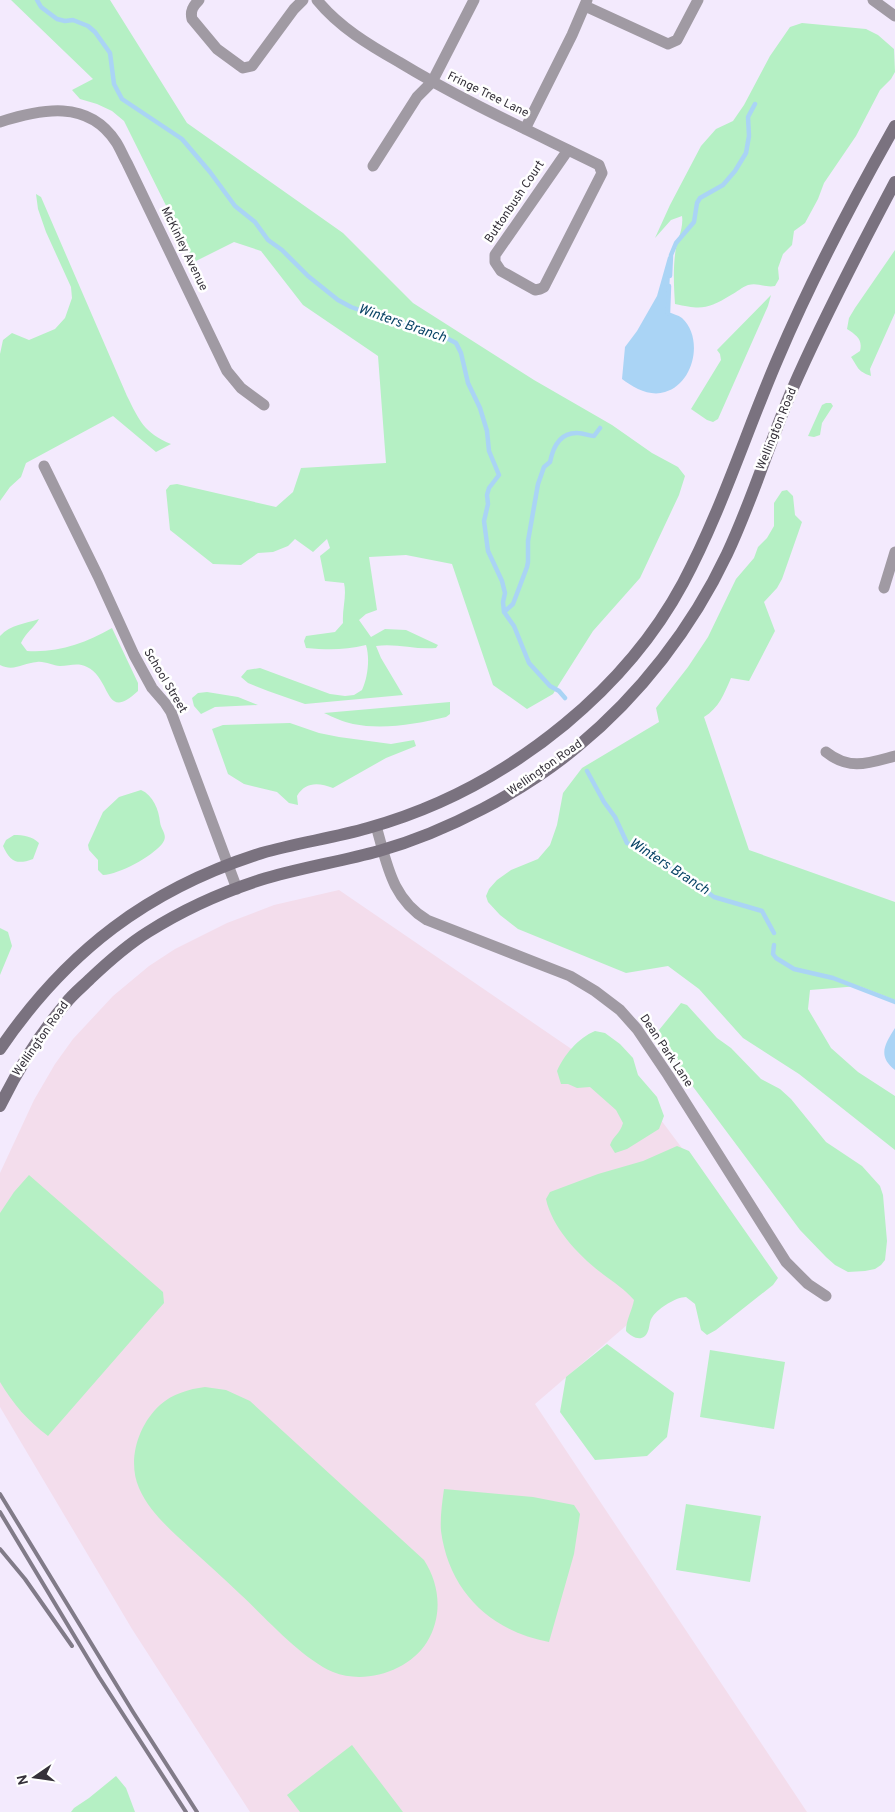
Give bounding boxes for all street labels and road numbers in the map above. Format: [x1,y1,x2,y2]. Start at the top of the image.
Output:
street label: Fringe Tree Lane [445,68,531,122]
street label: Buttonbush Court [481,158,549,246]
street label: McKinley Avenue [157,204,211,294]
street label: Wellington Road [753,385,801,473]
street label: School Street [139,646,191,716]
street label: Wellington Road [504,736,586,800]
street label: Wellington Road [9,998,73,1080]
street label: Dean Park Lane [636,1011,696,1091]

